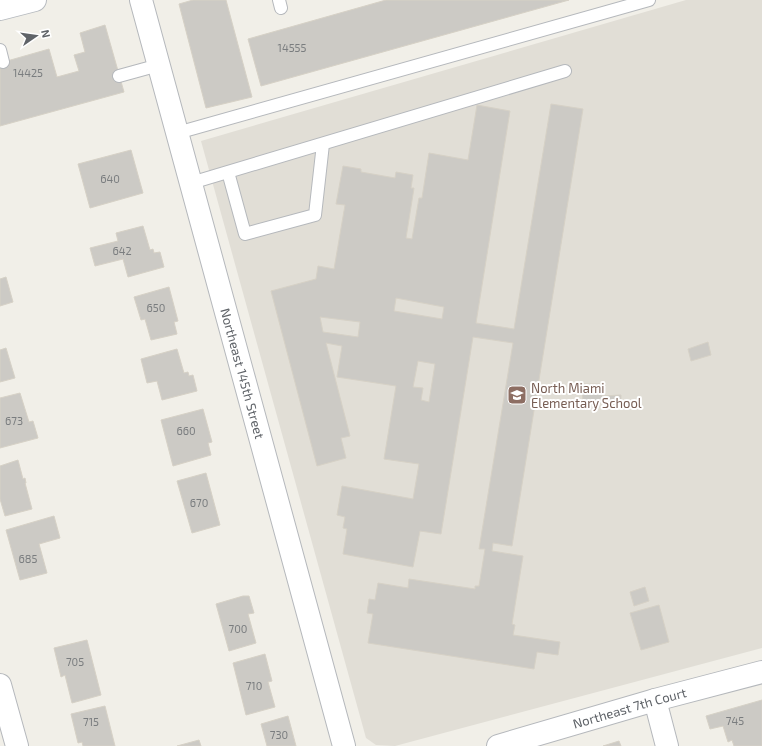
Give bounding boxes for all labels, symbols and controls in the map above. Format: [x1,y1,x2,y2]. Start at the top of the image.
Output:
north arrow [16,16,56,56]
text: N [39,28,53,39]
house number: 14555 [278,41,307,54]
house number: 14425 [13,66,43,79]
house number: 640 [100,172,120,185]
house number: 642 [112,244,132,257]
house number: 650 [147,301,165,314]
street label: Northeast 145th Street [217,306,268,441]
place label: North Miami Elementary School [531,380,642,411]
school or university icon: North Miami Elementary School [506,384,528,406]
house number: 673 [5,414,23,427]
house number: 660 [176,424,196,437]
house number: 670 [190,496,208,509]
house number: 685 [19,552,38,565]
house number: 700 [229,622,247,635]
house number: 705 [66,655,84,668]
house number: 710 [246,679,262,692]
street label: Northeast 7th Court [571,684,688,732]
house number: 745 [726,714,744,727]
house number: 715 [83,715,99,728]
house number: 730 [270,728,288,741]

